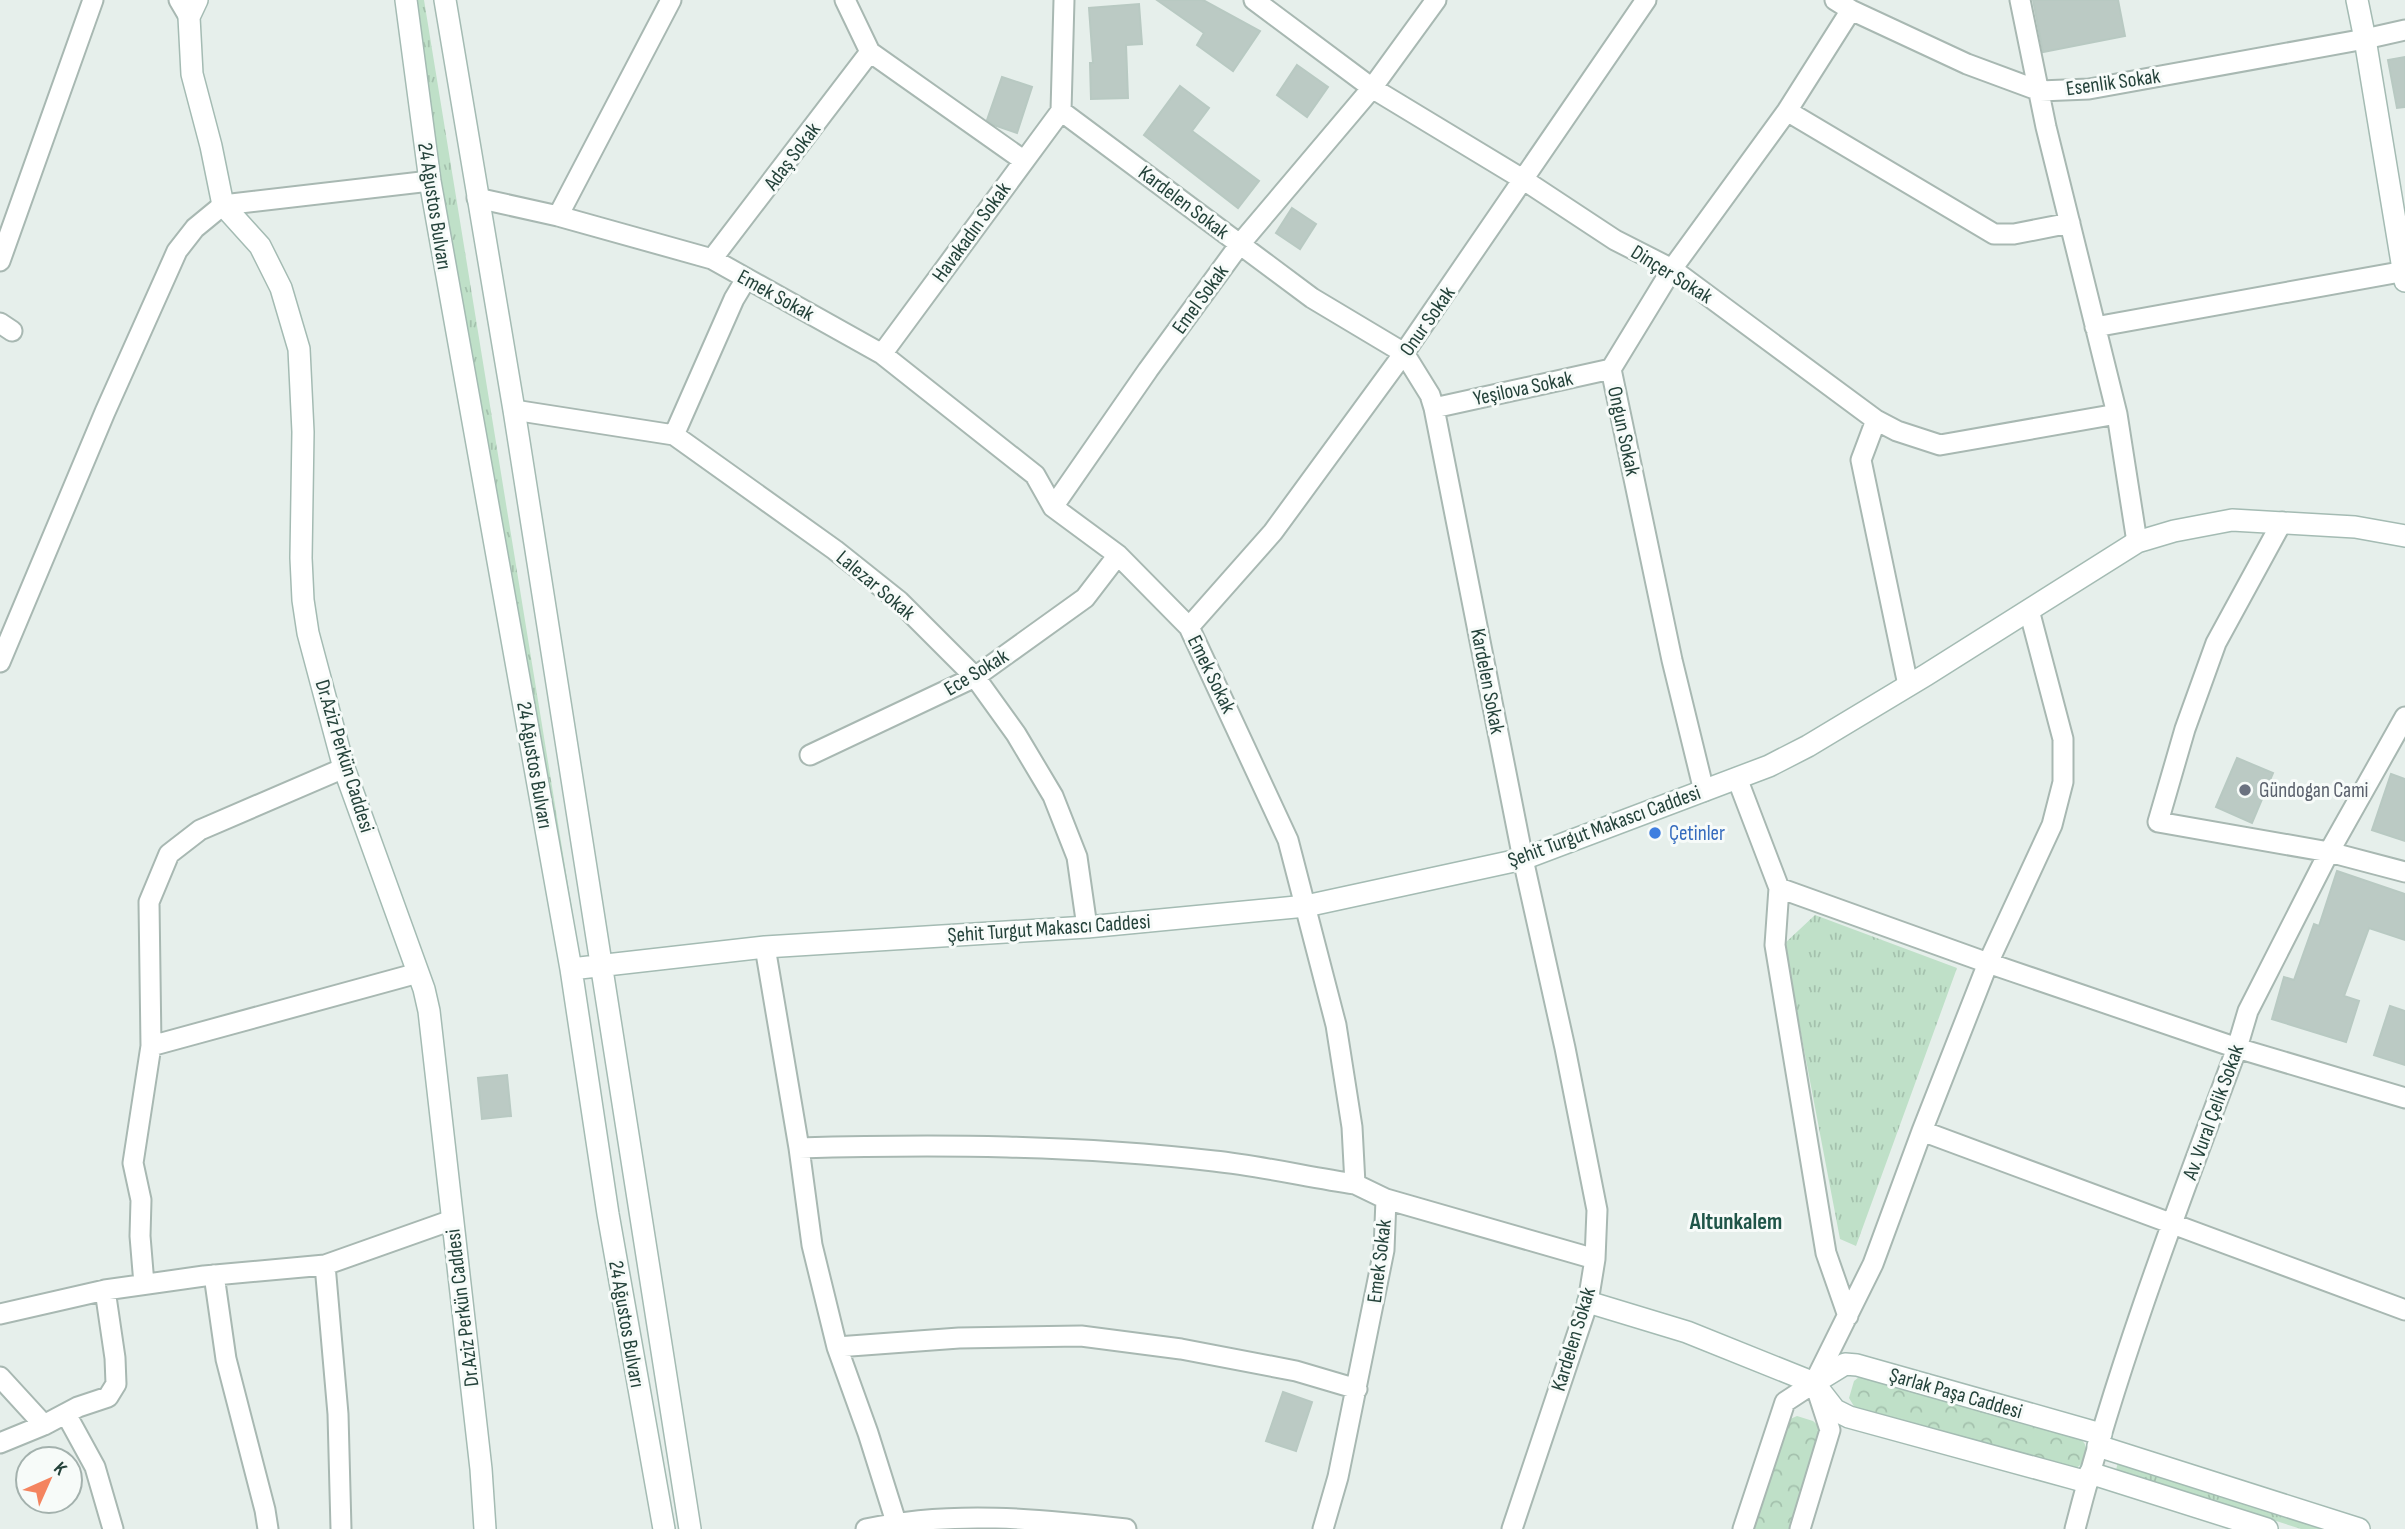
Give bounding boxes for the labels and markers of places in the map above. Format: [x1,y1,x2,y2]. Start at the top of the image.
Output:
place label: Gündogan Cami [2259,778,2369,803]
marker: Gündogan Cami [2237,782,2253,798]
place label: Çetinler [1669,821,1725,846]
marker: Çetinler [1647,825,1663,841]

